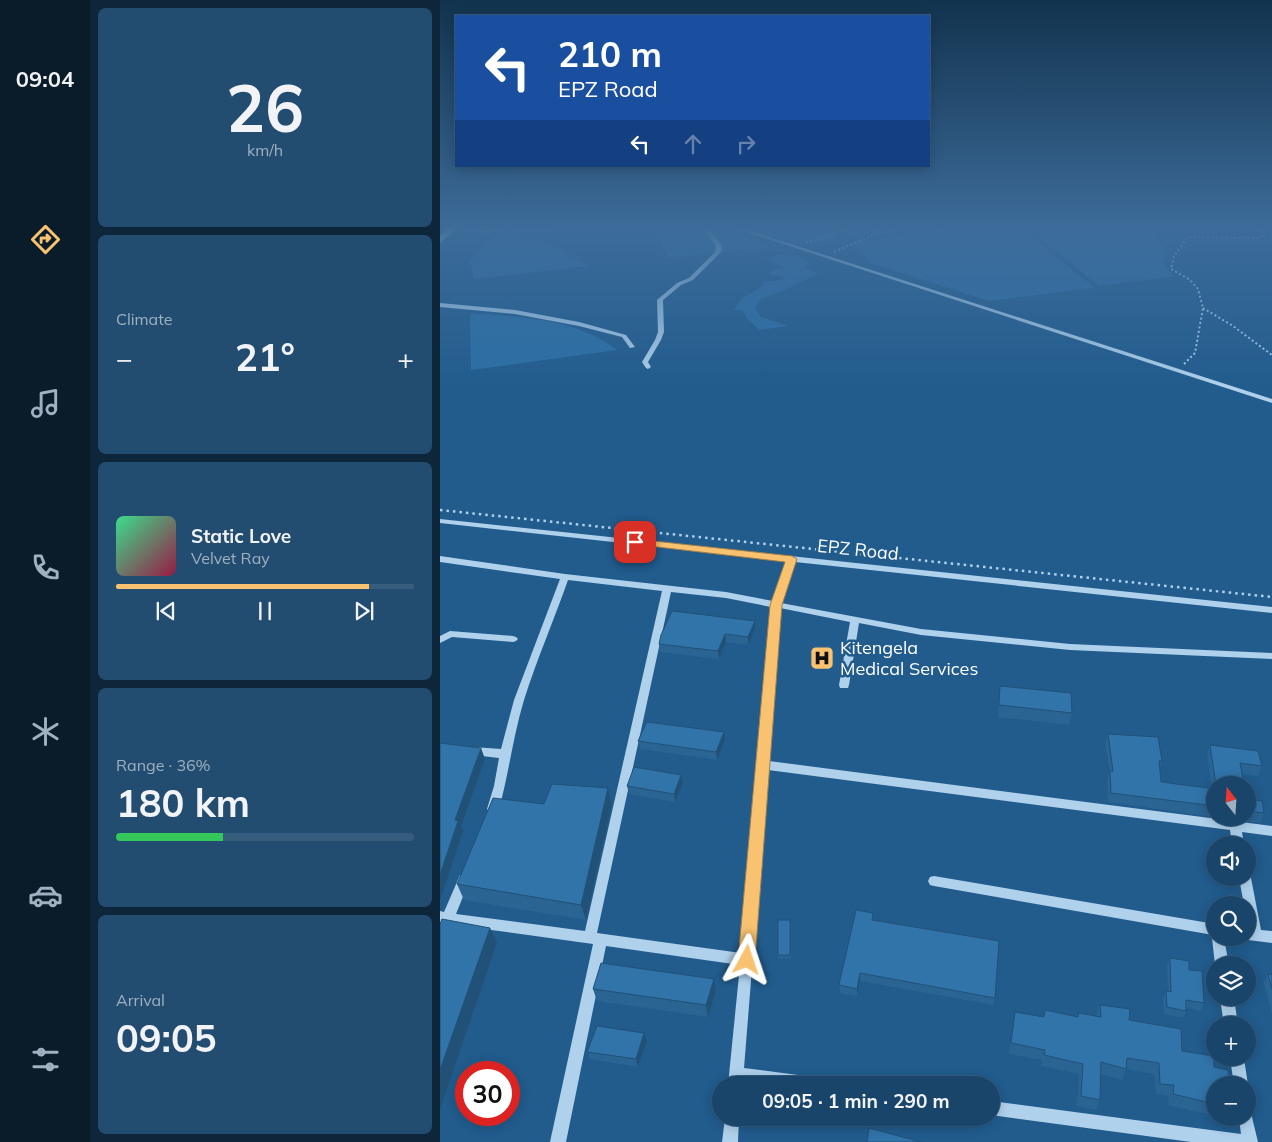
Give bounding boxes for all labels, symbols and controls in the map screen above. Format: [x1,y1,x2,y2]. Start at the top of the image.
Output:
text: 210 m [558,32,662,76]
icon: left [475,35,540,100]
text: 09:04 [16,65,74,93]
text: 26 [226,67,304,148]
text: EPZ Road [558,75,658,103]
icon: left [626,130,654,158]
icon: ahead [679,130,707,158]
icon: right [732,130,760,158]
text: km/h [247,140,283,160]
icon: directions [28,222,63,257]
text: Climate [116,309,172,329]
text: 21° [235,333,295,381]
text: − [116,341,133,376]
text: + [397,341,414,376]
icon: music [28,386,63,421]
pin [614,521,656,563]
text: Static Love [191,524,291,548]
icon: arrive [621,528,649,556]
street label: EPZ Road [816,534,900,565]
text: Velvet Ray [191,548,270,568]
icon: phone [28,550,63,585]
icon: previous [152,597,180,625]
icon: pause [251,597,279,625]
icon: next [350,597,378,625]
place label: Kitengela Medical Services [840,636,978,680]
hospital icon: Kitengela Medical Services [809,645,835,671]
icon: climate [28,714,63,749]
text: Range · 36% [116,755,211,775]
north arrow [1206,776,1256,826]
map controls [1206,776,1256,1126]
text: 180 km [116,779,250,827]
button: sound [1206,836,1256,886]
icon: car [28,878,63,913]
button: search [1206,896,1256,946]
position arrow [720,933,772,985]
button: layers [1206,956,1256,1006]
text: Arrival [116,990,165,1010]
text: 09:05 [116,1014,217,1062]
button: + [1206,1016,1256,1066]
icon: filters [28,1042,63,1077]
speed limit sign: 30 [455,1061,520,1126]
button: − [1206,1076,1256,1126]
text: 09:05 · 1 min · 290 m [762,1089,950,1113]

